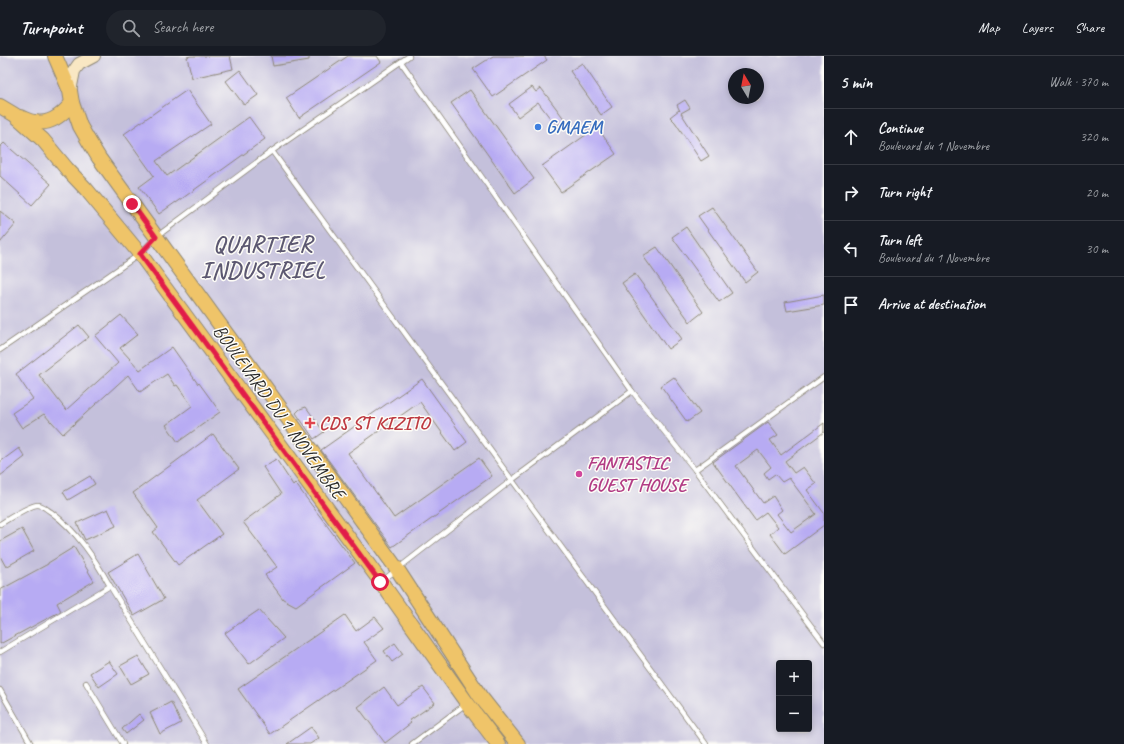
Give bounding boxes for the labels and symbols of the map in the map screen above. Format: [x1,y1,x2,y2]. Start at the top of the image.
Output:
north arrow [728,68,764,104]
place label: GMAEM [546,115,604,139]
marker: GMAEM [533,122,543,132]
route end [123,195,141,213]
district label: QUARTIER INDUSTRIEL [201,230,325,285]
street label: BOULEVARD DU 1 NOVEMBRE [208,320,352,506]
place label: CDS ST KIZITO [319,411,431,435]
marker: CDS ST KIZITO [304,417,316,429]
place label: FANTASTIC GUEST HOUSE [587,451,690,497]
marker: FANTASTIC GUEST HOUSE [574,469,584,479]
route start [371,573,389,591]

